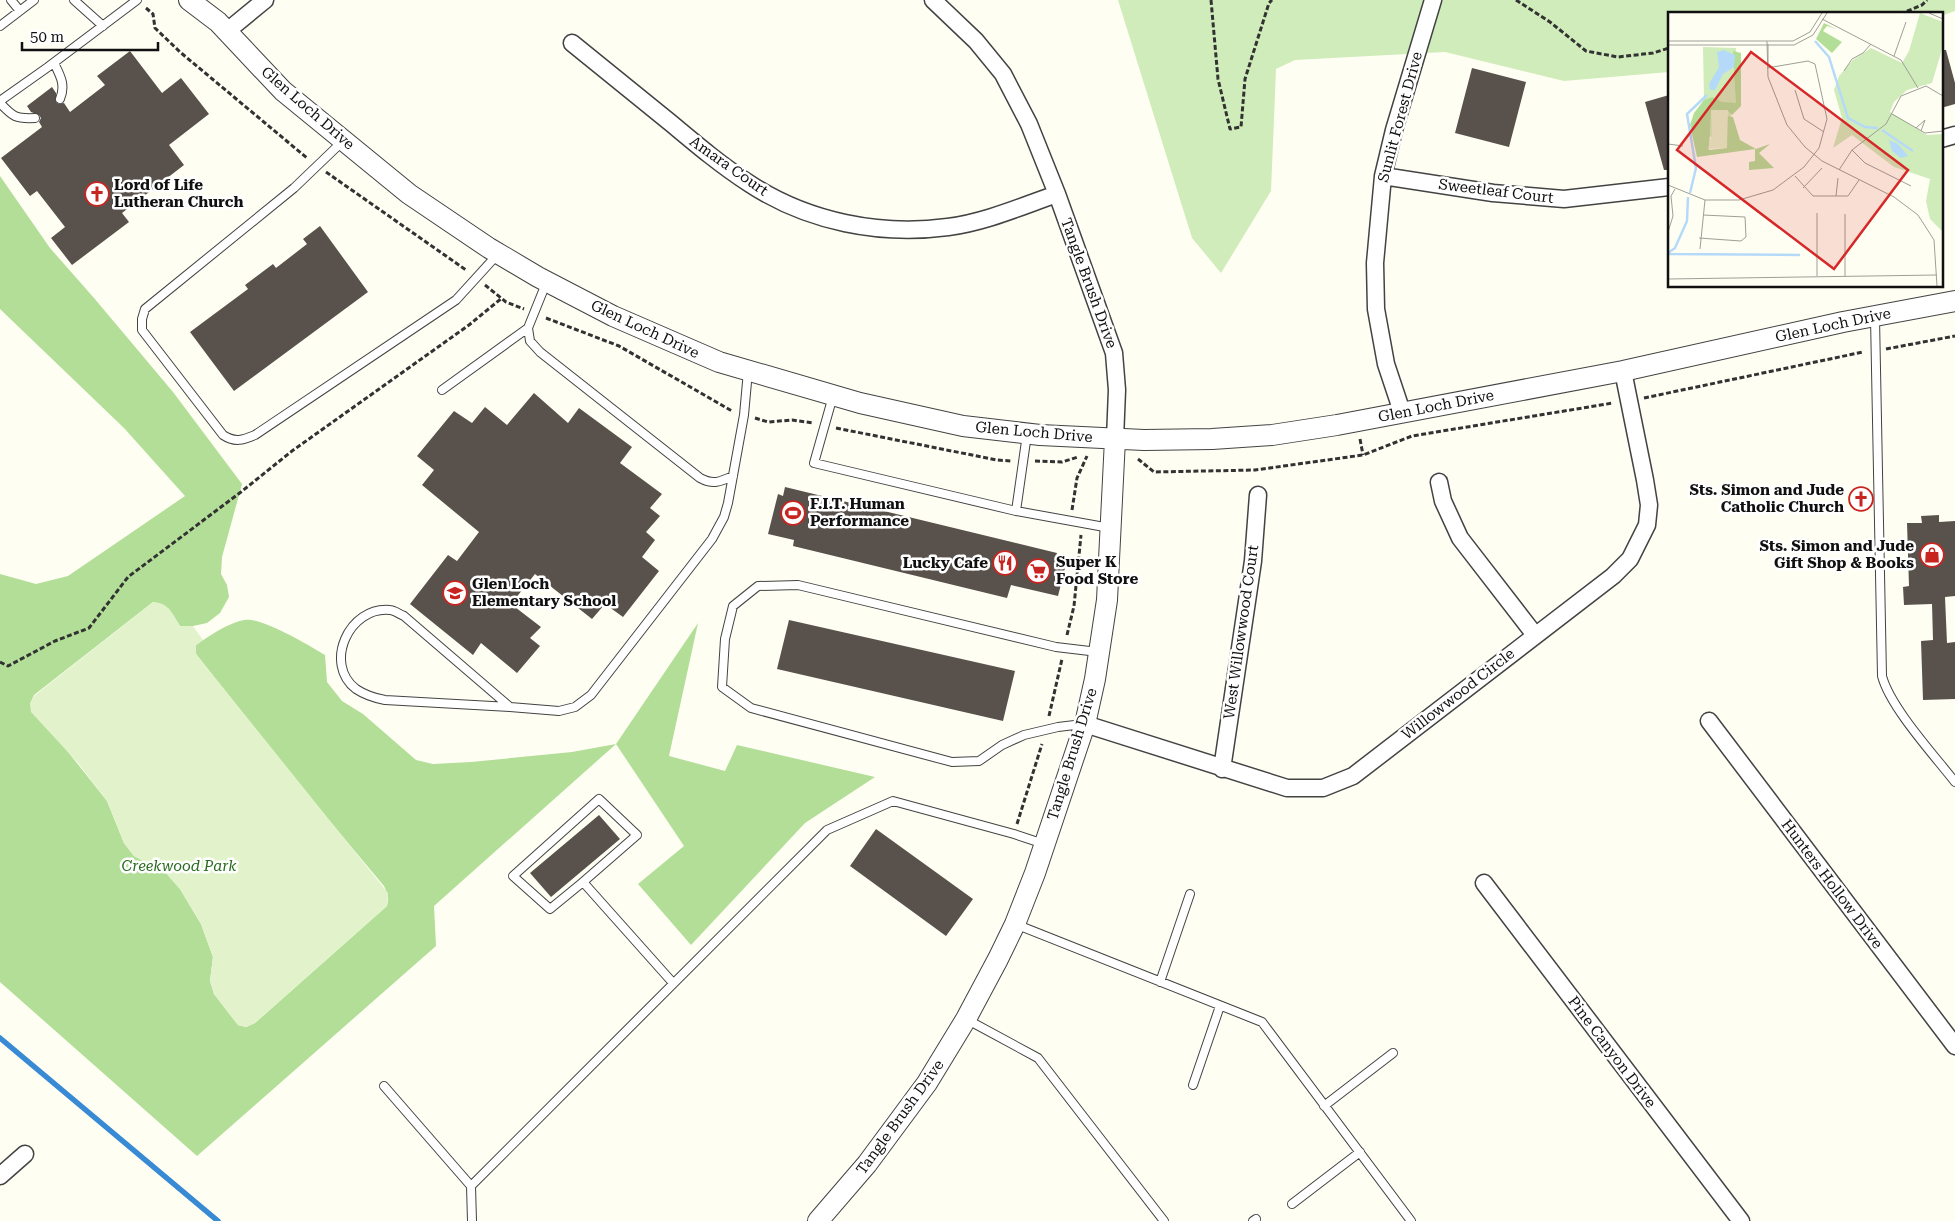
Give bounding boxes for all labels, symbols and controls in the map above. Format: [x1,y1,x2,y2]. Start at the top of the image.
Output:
inset map [1668,12,1942,288]
scale bar [22,20,159,52]
text: 50 m [30,28,65,46]
street label: Sunlit Forest Drive [1374,50,1426,184]
street label: Glen Loch Drive [258,63,358,153]
street label: Amara Court [686,132,772,200]
street label: Sweetleaf Court [1438,175,1555,207]
place label: Lord of Life Lutheran Church [114,176,244,211]
church icon: Lord of Life Lutheran Church [84,181,110,207]
street label: Tangle Brush Drive [1057,215,1121,351]
street label: Glen Loch Drive [588,296,702,362]
street label: Glen Loch Drive [1774,304,1892,346]
street label: Glen Loch Drive [1377,386,1495,426]
street label: Glen Loch Drive [975,418,1093,446]
place label: Sts. Simon and Jude Catholic Church [1690,481,1844,516]
church icon: Sts. Simon and Jude Catholic Church [1848,486,1874,512]
place label: F.I.T. Human Performance [810,495,909,530]
sports icon: F.I.T. Human Performance [780,500,806,526]
place label: Sts. Simon and Jude Gift Shop & Books [1760,537,1914,572]
shop icon: Sts. Simon and Jude Gift Shop & Books [1919,542,1945,568]
street label: West Willowwood Court [1220,543,1262,720]
restaurant icon: Lucky Cafe [992,550,1018,576]
place label: Super K Food Store [1056,553,1138,588]
place label: Lucky Cafe [903,554,988,572]
supermarket icon: Super K Food Store [1025,558,1051,584]
place label: Glen Loch Elementary School [472,575,616,610]
school or university icon: Glen Loch Elementary School [442,580,468,606]
street label: Willowwood Circle [1398,644,1518,744]
street label: Tangle Brush Drive [1043,686,1101,822]
street label: Hunters Hollow Drive [1777,816,1887,952]
park label: Creekwood Park [122,857,237,875]
street label: Pine Canyon Drive [1564,993,1660,1111]
street label: Tangle Brush Drive [852,1056,948,1178]

